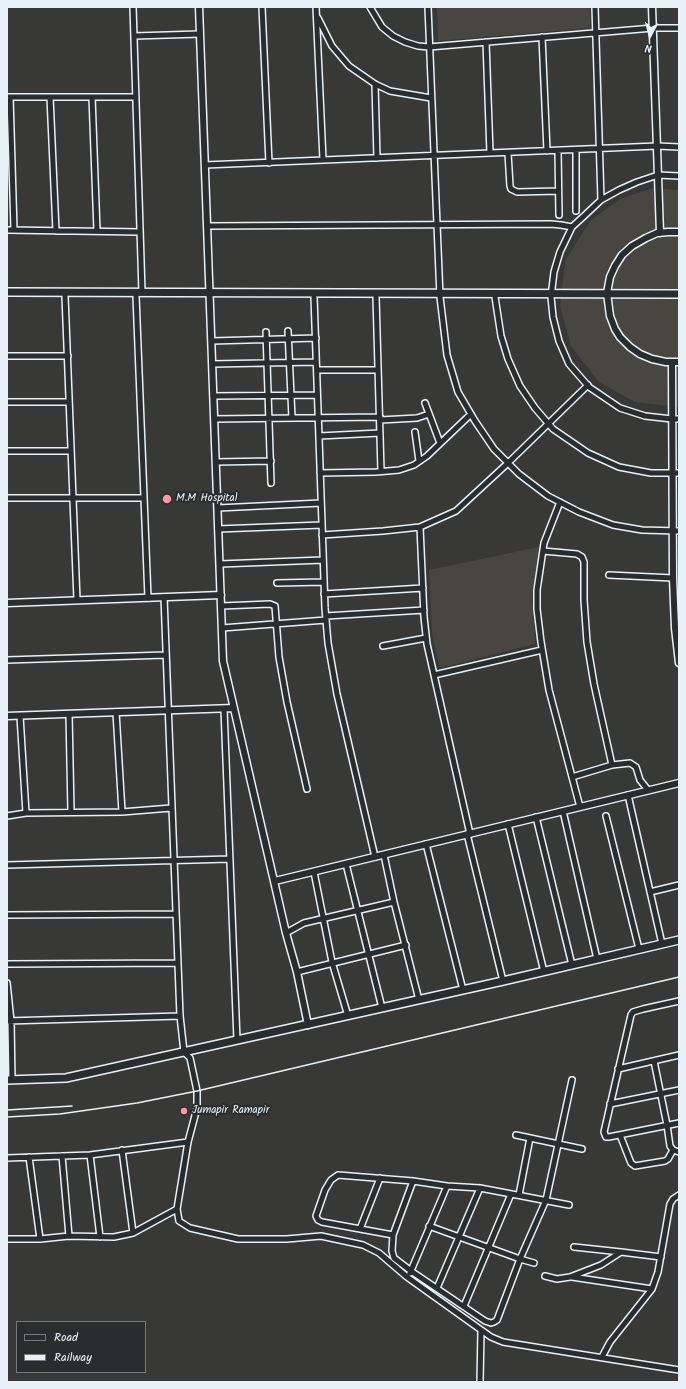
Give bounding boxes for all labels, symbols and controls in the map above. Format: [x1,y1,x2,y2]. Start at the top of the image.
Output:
north arrow [630,16,670,56]
text: N [644,39,653,57]
place label: M.M Hospital [176,492,237,506]
marker: M.M Hospital [161,493,173,505]
place label: Jumapir Ramapir [192,1104,269,1118]
marker: Jumapir Ramapir [179,1106,189,1116]
legend [16,1321,146,1373]
text: Road [54,1328,78,1347]
text: Railway [54,1348,92,1367]

